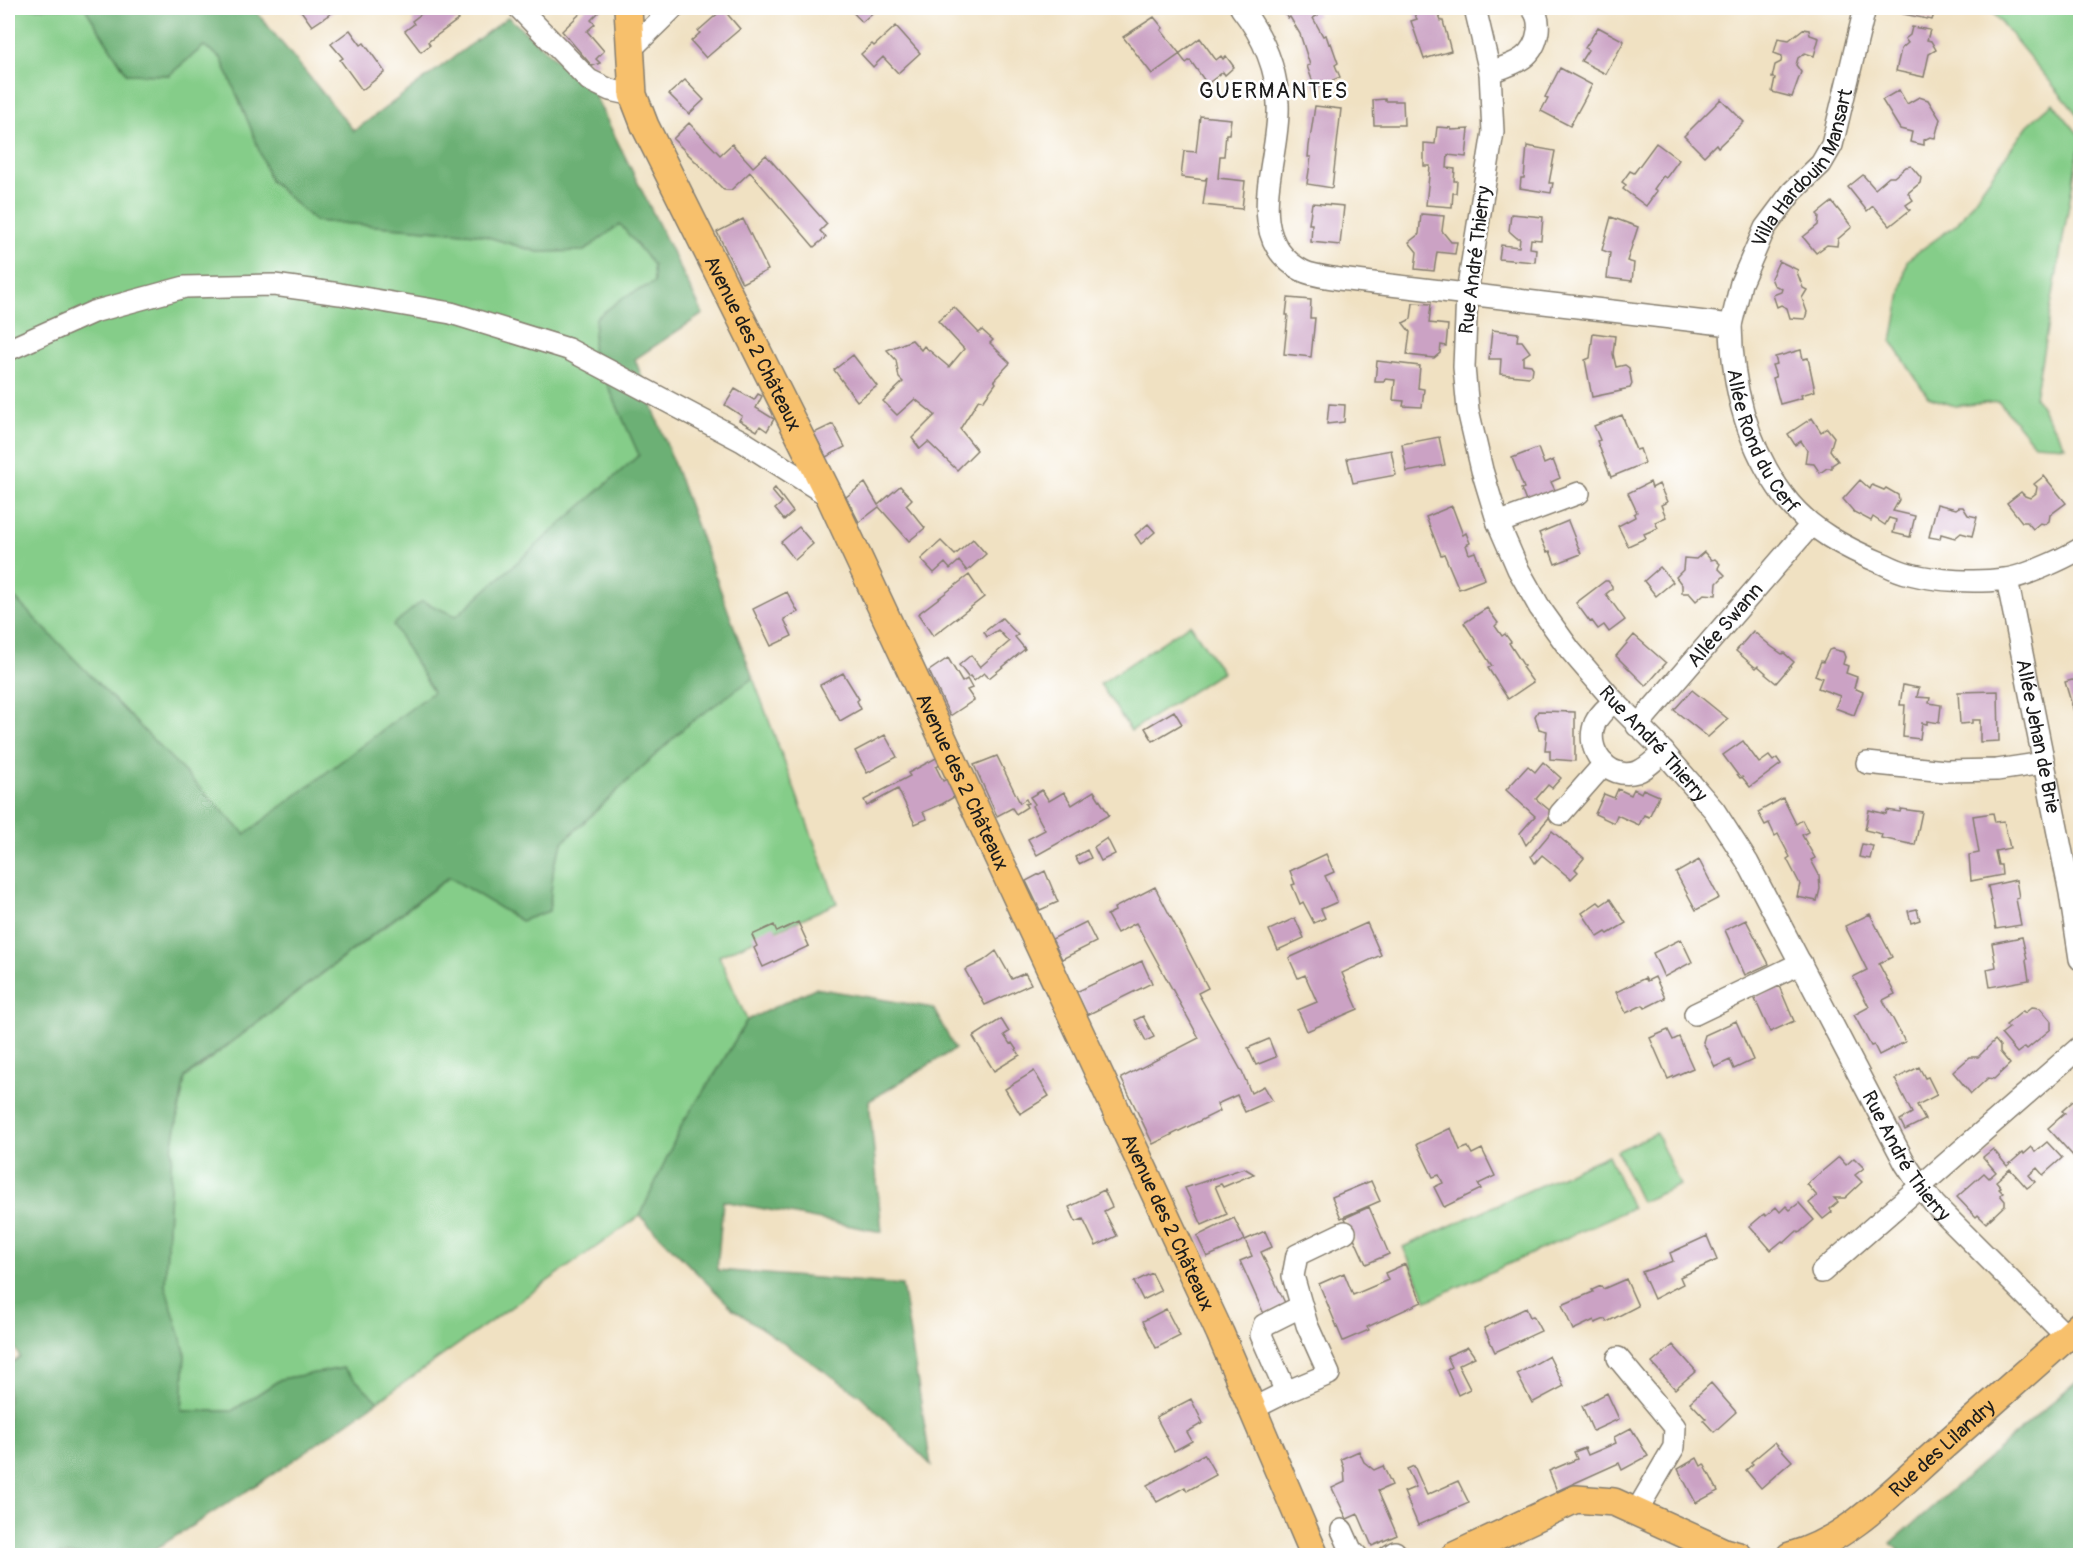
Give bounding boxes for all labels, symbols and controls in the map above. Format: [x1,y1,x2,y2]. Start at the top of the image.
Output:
district label: GUERMANTES [1199,77,1349,105]
street label: Villa Hardouin Mansart [1746,85,1858,251]
street label: Rue André Thierry [1454,184,1497,335]
street label: Avenue des 2 Châteaux [699,251,807,435]
street label: Allée Rond du Cerf [1722,367,1805,519]
street label: Allée Swann [1681,577,1768,672]
street label: Allée Jehan de Brie [2011,657,2066,815]
street label: Rue André Thierry [1594,680,1714,807]
street label: Avenue des 2 Châteaux [911,689,1015,874]
street label: Rue André Thierry [1857,1086,1956,1226]
street label: Avenue des 2 Châteaux [1116,1130,1220,1315]
street label: Rue des Lilandry [1884,1394,2000,1502]

